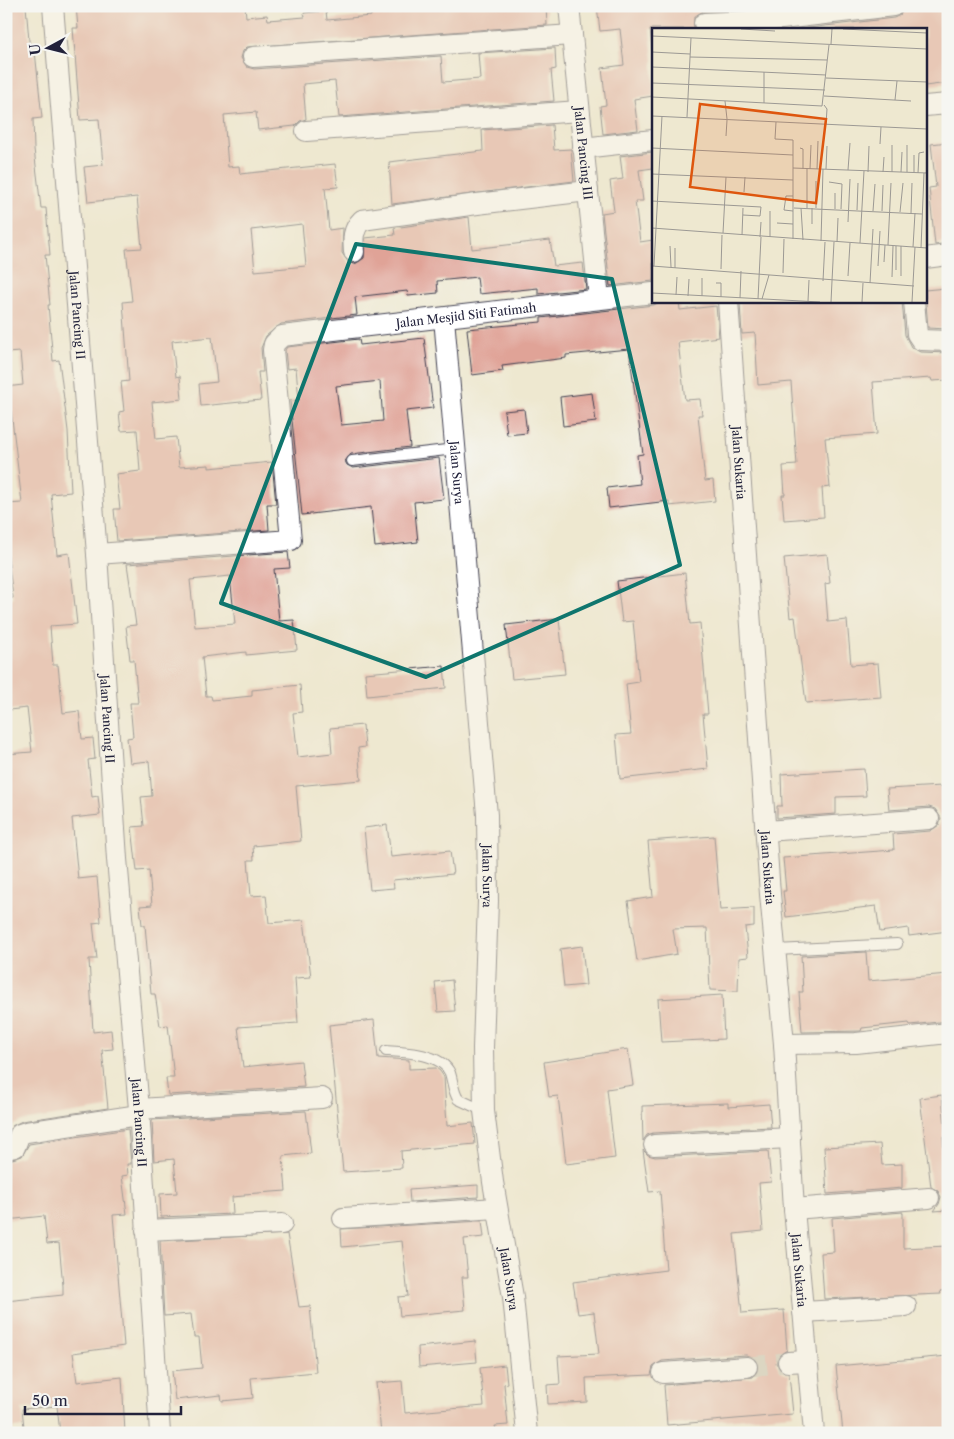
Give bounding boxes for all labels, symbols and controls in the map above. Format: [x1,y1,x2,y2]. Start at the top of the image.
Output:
north arrow [22,22,72,72]
inset map [652,28,926,302]
text: U [25,42,45,56]
street label: Jalan Pancing III [572,104,596,200]
street label: Jalan Pancing II [67,268,89,360]
street label: Jalan Mesjid Siti Fatimah [393,299,537,330]
street label: Jalan Sukaria [729,423,750,501]
street label: Jalan Surya [447,438,468,505]
street label: Jalan Pancing II [97,672,118,764]
street label: Jalan Sukaria [758,828,778,906]
street label: Jalan Surya [480,842,496,909]
street label: Jalan Pancing II [129,1076,150,1167]
street label: Jalan Sukaria [789,1231,810,1308]
street label: Jalan Surya [497,1244,522,1312]
scale bar [25,1384,181,1416]
text: 50 m [32,1391,68,1410]

